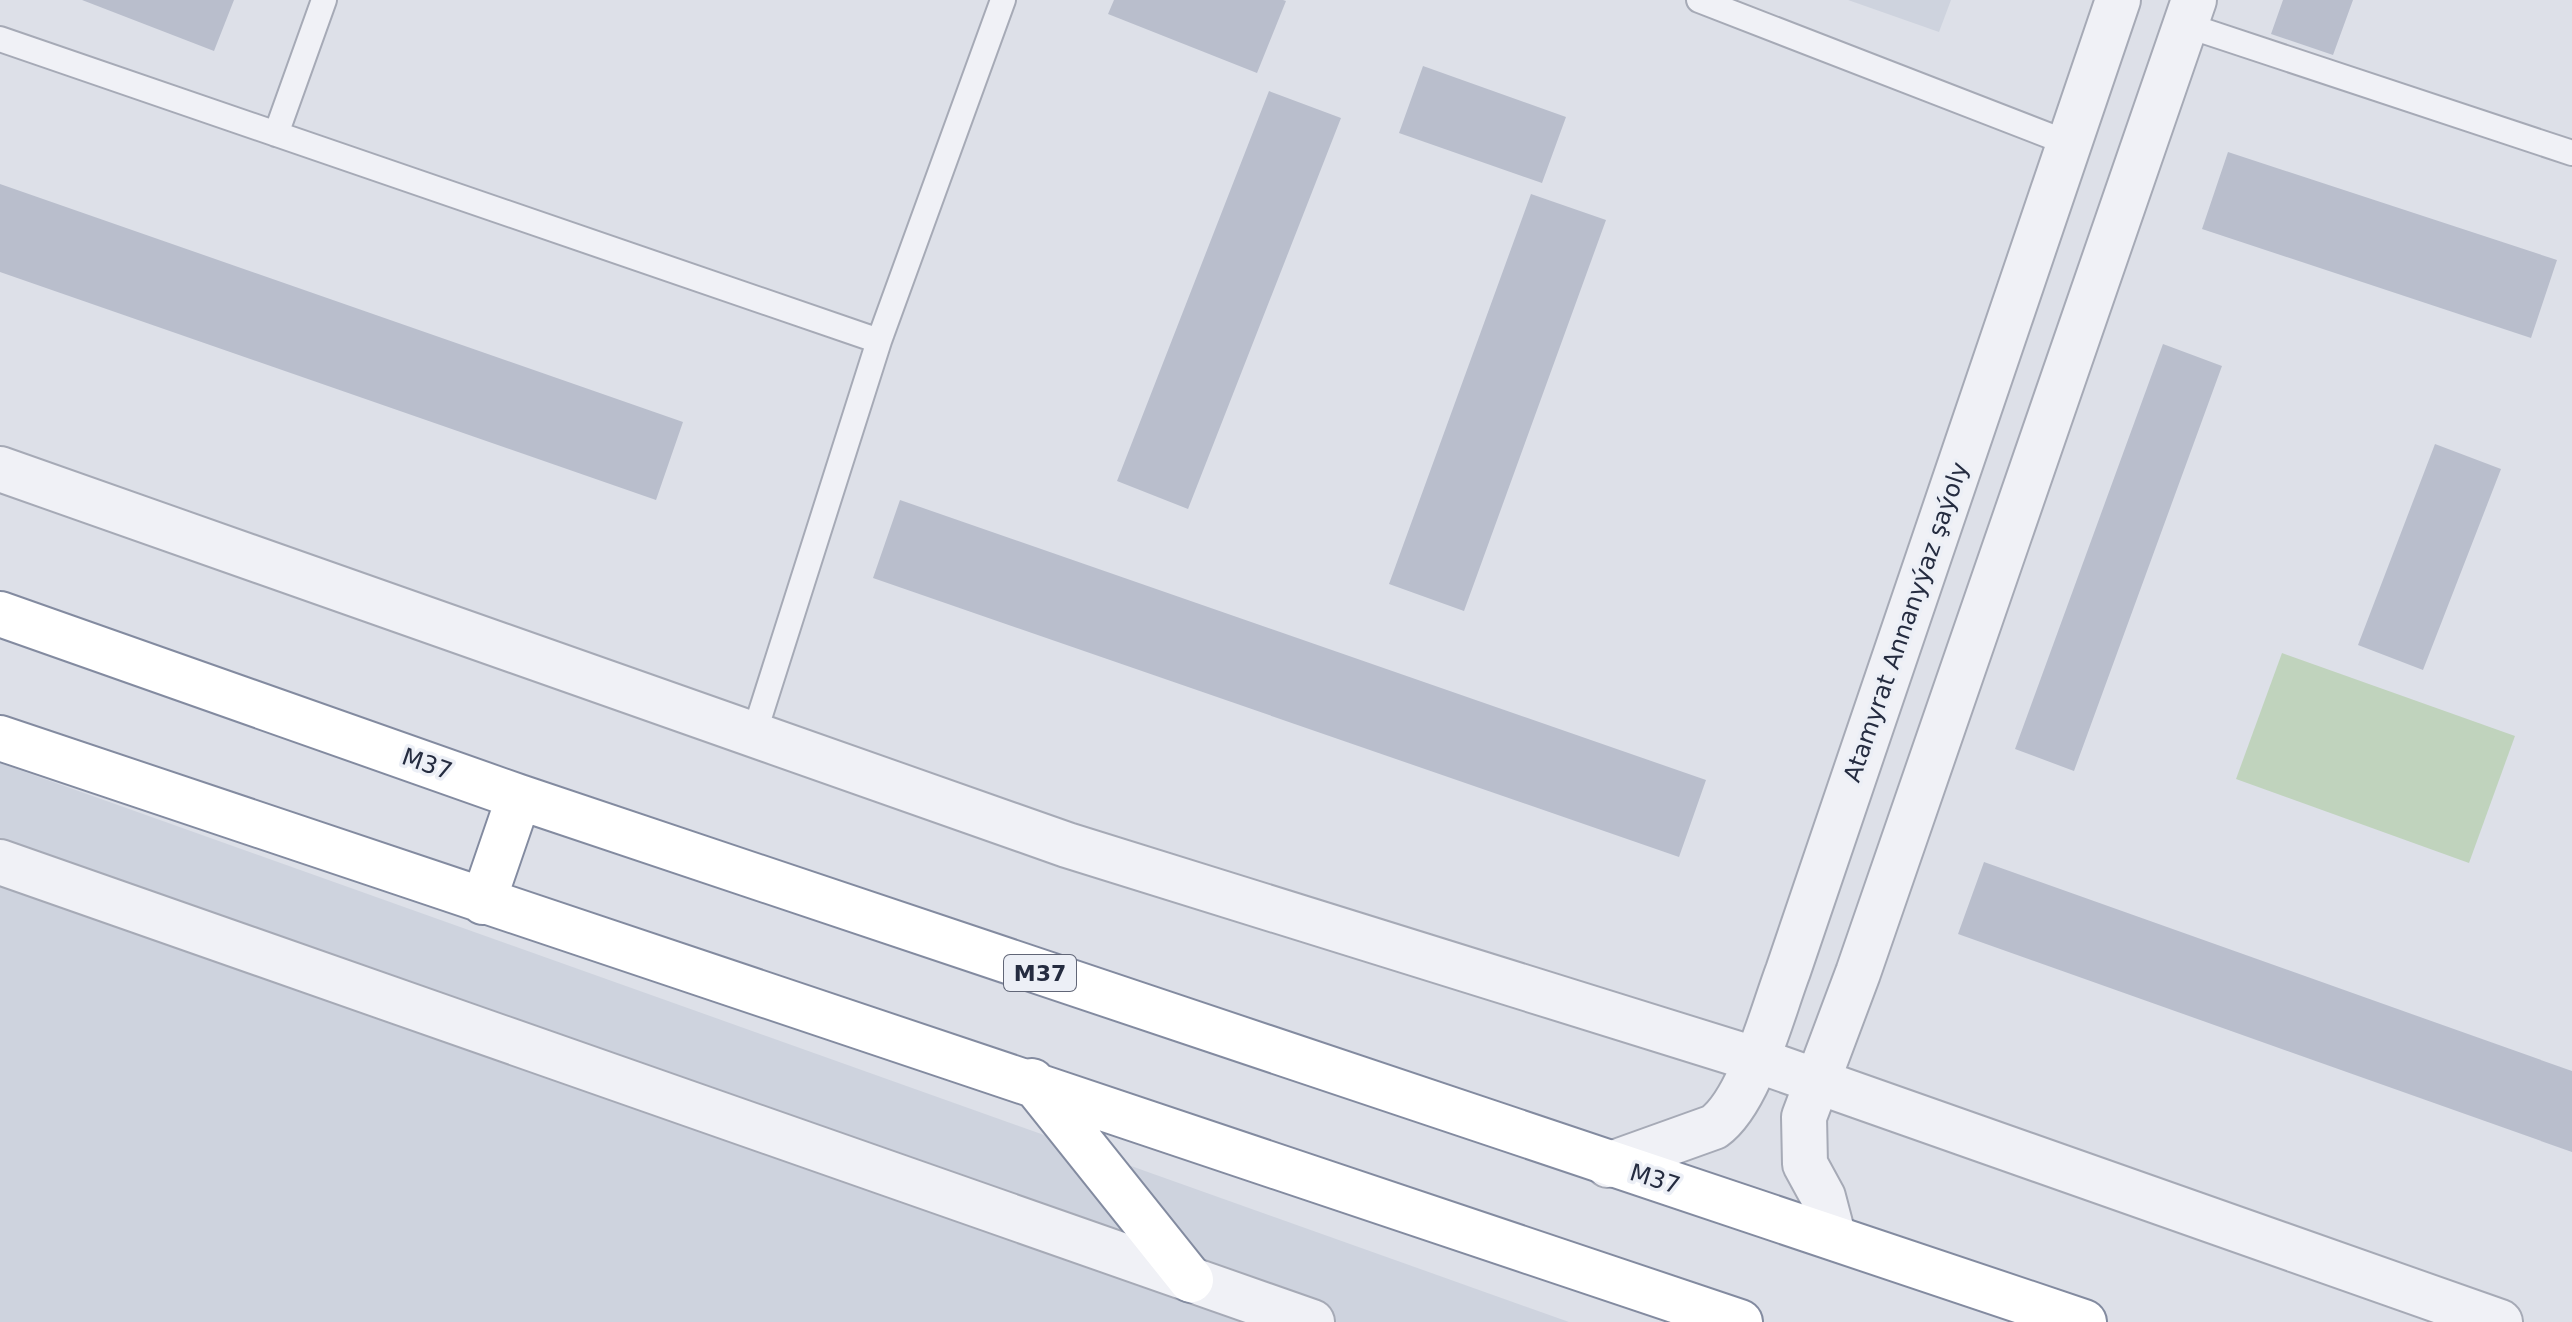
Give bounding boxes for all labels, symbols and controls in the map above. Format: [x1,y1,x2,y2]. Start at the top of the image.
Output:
street label: Atamyrat Annanyýaz şaýoly [1838,458,1974,786]
street label: M37 [398,742,456,786]
road number: M37 [1004,955,1076,991]
street label: M37 [1626,1158,1684,1200]

